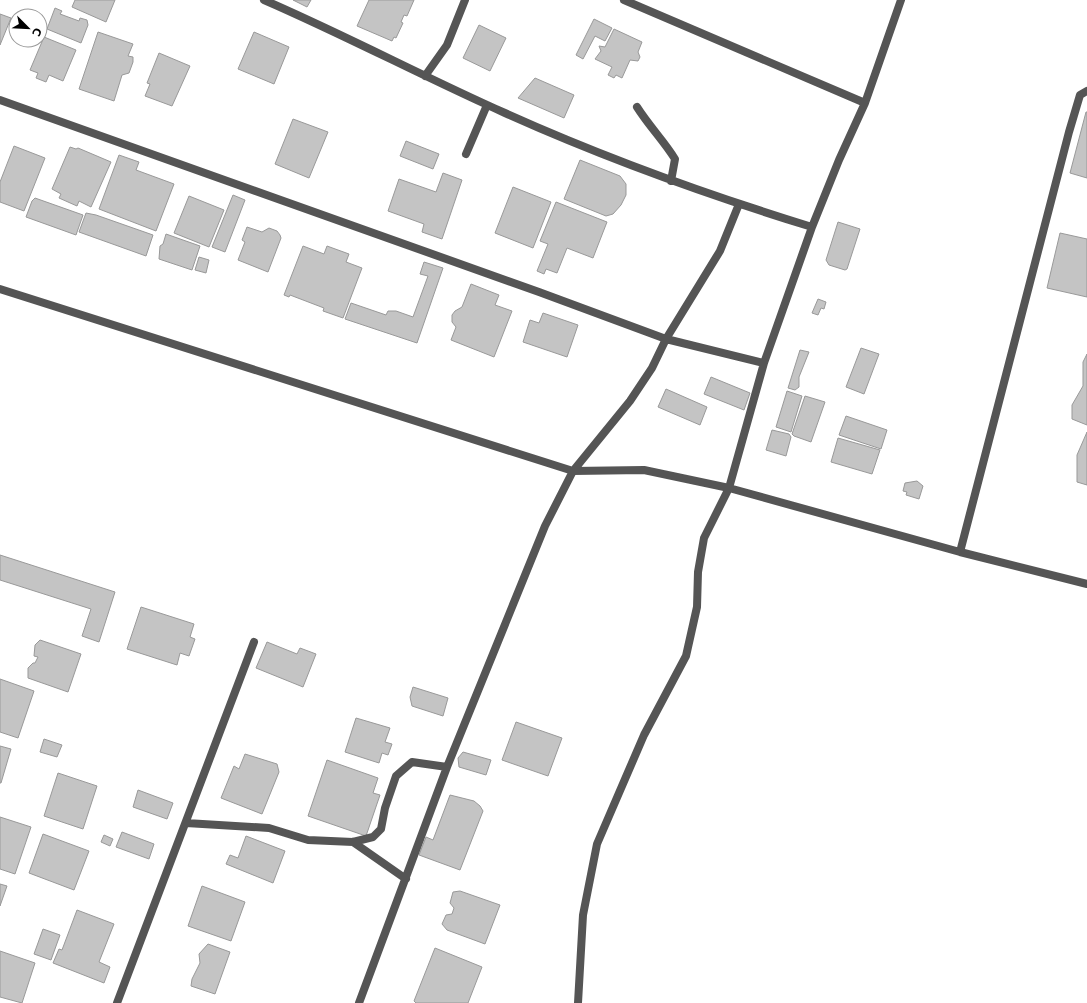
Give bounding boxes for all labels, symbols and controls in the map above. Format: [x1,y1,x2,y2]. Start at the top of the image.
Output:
north arrow [8,8,48,48]
text: С [29,26,44,38]

